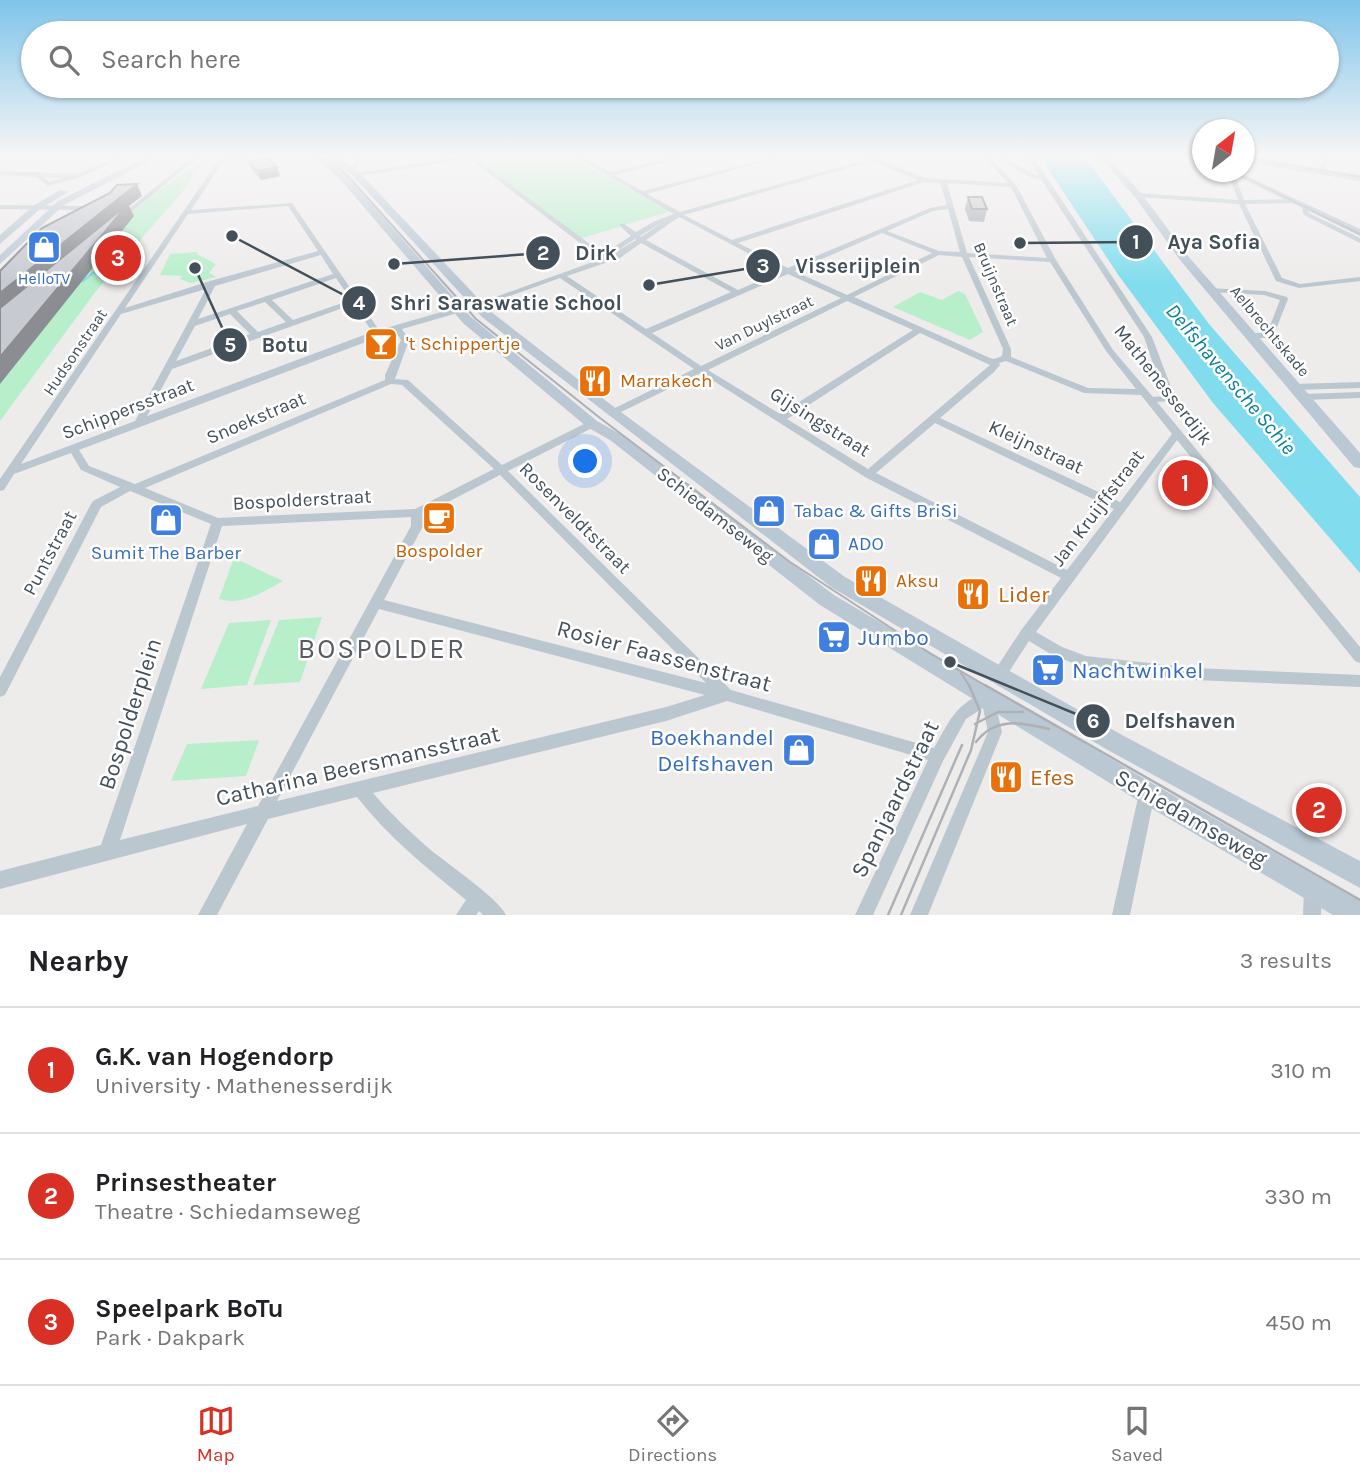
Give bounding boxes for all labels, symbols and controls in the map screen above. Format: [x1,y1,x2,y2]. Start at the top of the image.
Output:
search box [21,21,1339,98]
icon: search [45,41,83,79]
text: Search here [101,44,241,75]
north arrow [1192,119,1255,182]
callout: Aya Sofia [1119,221,1274,263]
shop icon: HelloTV [25,228,63,266]
text: 1 [1132,230,1140,254]
text: Aya Sofia [1168,230,1260,254]
pin: 3 [95,232,141,284]
callout: Dirk [526,232,631,274]
street label: Bruijnstraat [970,239,1022,329]
text: 2 [537,241,549,265]
text: Dirk [575,241,618,265]
callout: Visserijplein [746,245,934,287]
text: 3 [756,254,770,278]
text: Visserijplein [795,254,921,278]
place label: HelloTV [18,269,70,288]
callout: Shri Saraswatie School [342,282,636,324]
street label: Aelbrechtskade [1226,282,1314,380]
text: 4 [353,291,366,315]
text: Shri Saraswatie School [390,291,622,315]
street label: Van Duylstraat [712,291,816,355]
water label: Delfshavensche Schie [1161,299,1301,459]
street label: Hudsonstraat [39,305,111,399]
street label: Mathenesserdijk [1109,321,1217,450]
callout: Botu [213,324,323,366]
bar icon: 't Schippertje [362,325,400,363]
text: 5 [224,333,236,357]
text: Botu [262,333,308,357]
place label: 't Schippertje [406,333,520,355]
restaurant icon: Marrakech [576,362,614,400]
place label: Marrakech [620,370,712,392]
street label: Schippersstraat [59,374,197,444]
street label: Gijsingstraat [766,383,874,461]
street label: Snoekstraat [203,387,309,449]
street label: Kleijnstraat [985,416,1087,478]
your location [568,444,602,478]
street label: Jan Kruijffstraat [1047,446,1149,570]
pin: 1 [1162,457,1208,509]
street label: Rosenveldtstraat [515,458,635,578]
street label: Schiedamseweg [652,463,778,567]
street label: Bospolderstraat [232,485,372,515]
shop icon: Tabac & Gifts BriSi [750,492,788,530]
cafe icon: Bospolder [420,499,458,537]
place label: Tabac & Gifts BriSi [794,500,958,522]
shop icon: Sumit The Barber [147,501,185,539]
street label: Puntstraat [19,507,81,599]
shop icon: ADO [805,525,843,563]
place label: ADO [848,533,884,555]
place label: Bospolder [396,540,483,562]
place label: Sumit The Barber [91,542,241,564]
restaurant icon: Aksu [852,562,890,600]
place label: Aksu [896,570,939,592]
restaurant icon: Lider [954,575,992,613]
place label: Lider [998,581,1050,608]
street label: Rosier Faassenstraat [554,614,775,698]
supermarket icon: Jumbo [815,618,853,656]
place label: Jumbo [858,624,929,651]
district label: BOSPOLDER [298,632,466,665]
street label: Bospolderplein [93,635,167,793]
supermarket icon: Nachtwinkel [1029,651,1067,689]
place label: Nachtwinkel [1072,657,1203,684]
callout: Delfshaven [1075,700,1249,742]
text: 6 [1087,709,1099,733]
text: Delfshaven [1125,709,1235,733]
street label: Spanjaardstraat [845,716,945,882]
street label: Catharina Beersmansstraat [213,720,503,812]
place label: Boekhandel Delfshaven [650,724,774,777]
shop icon: Boekhandel Delfshaven [780,731,818,769]
restaurant icon: Efes [987,758,1025,796]
street label: Schiedamseweg [1110,763,1272,873]
place label: Efes [1030,764,1075,791]
pin: 2 [1296,784,1342,836]
text: Nearby [28,943,128,979]
text: 3 results [1240,947,1332,974]
text: G.K. van Hogendorp [95,1041,334,1072]
text: 1 [47,1057,55,1084]
text: 310 m [1270,1057,1332,1084]
text: University · Mathenesserdijk [95,1072,393,1099]
text: Prinsestheater [95,1167,276,1198]
text: 2 [44,1183,58,1210]
text: 330 m [1264,1183,1332,1210]
text: Theatre · Schiedamseweg [95,1198,360,1225]
text: Speelpark BoTu [95,1293,284,1324]
text: 3 [44,1309,58,1336]
text: 450 m [1266,1309,1332,1336]
text: Park · Dakpark [95,1324,245,1351]
tab: Map [197,1402,235,1466]
tab: Directions [628,1402,717,1466]
tab: Saved [1111,1402,1163,1466]

